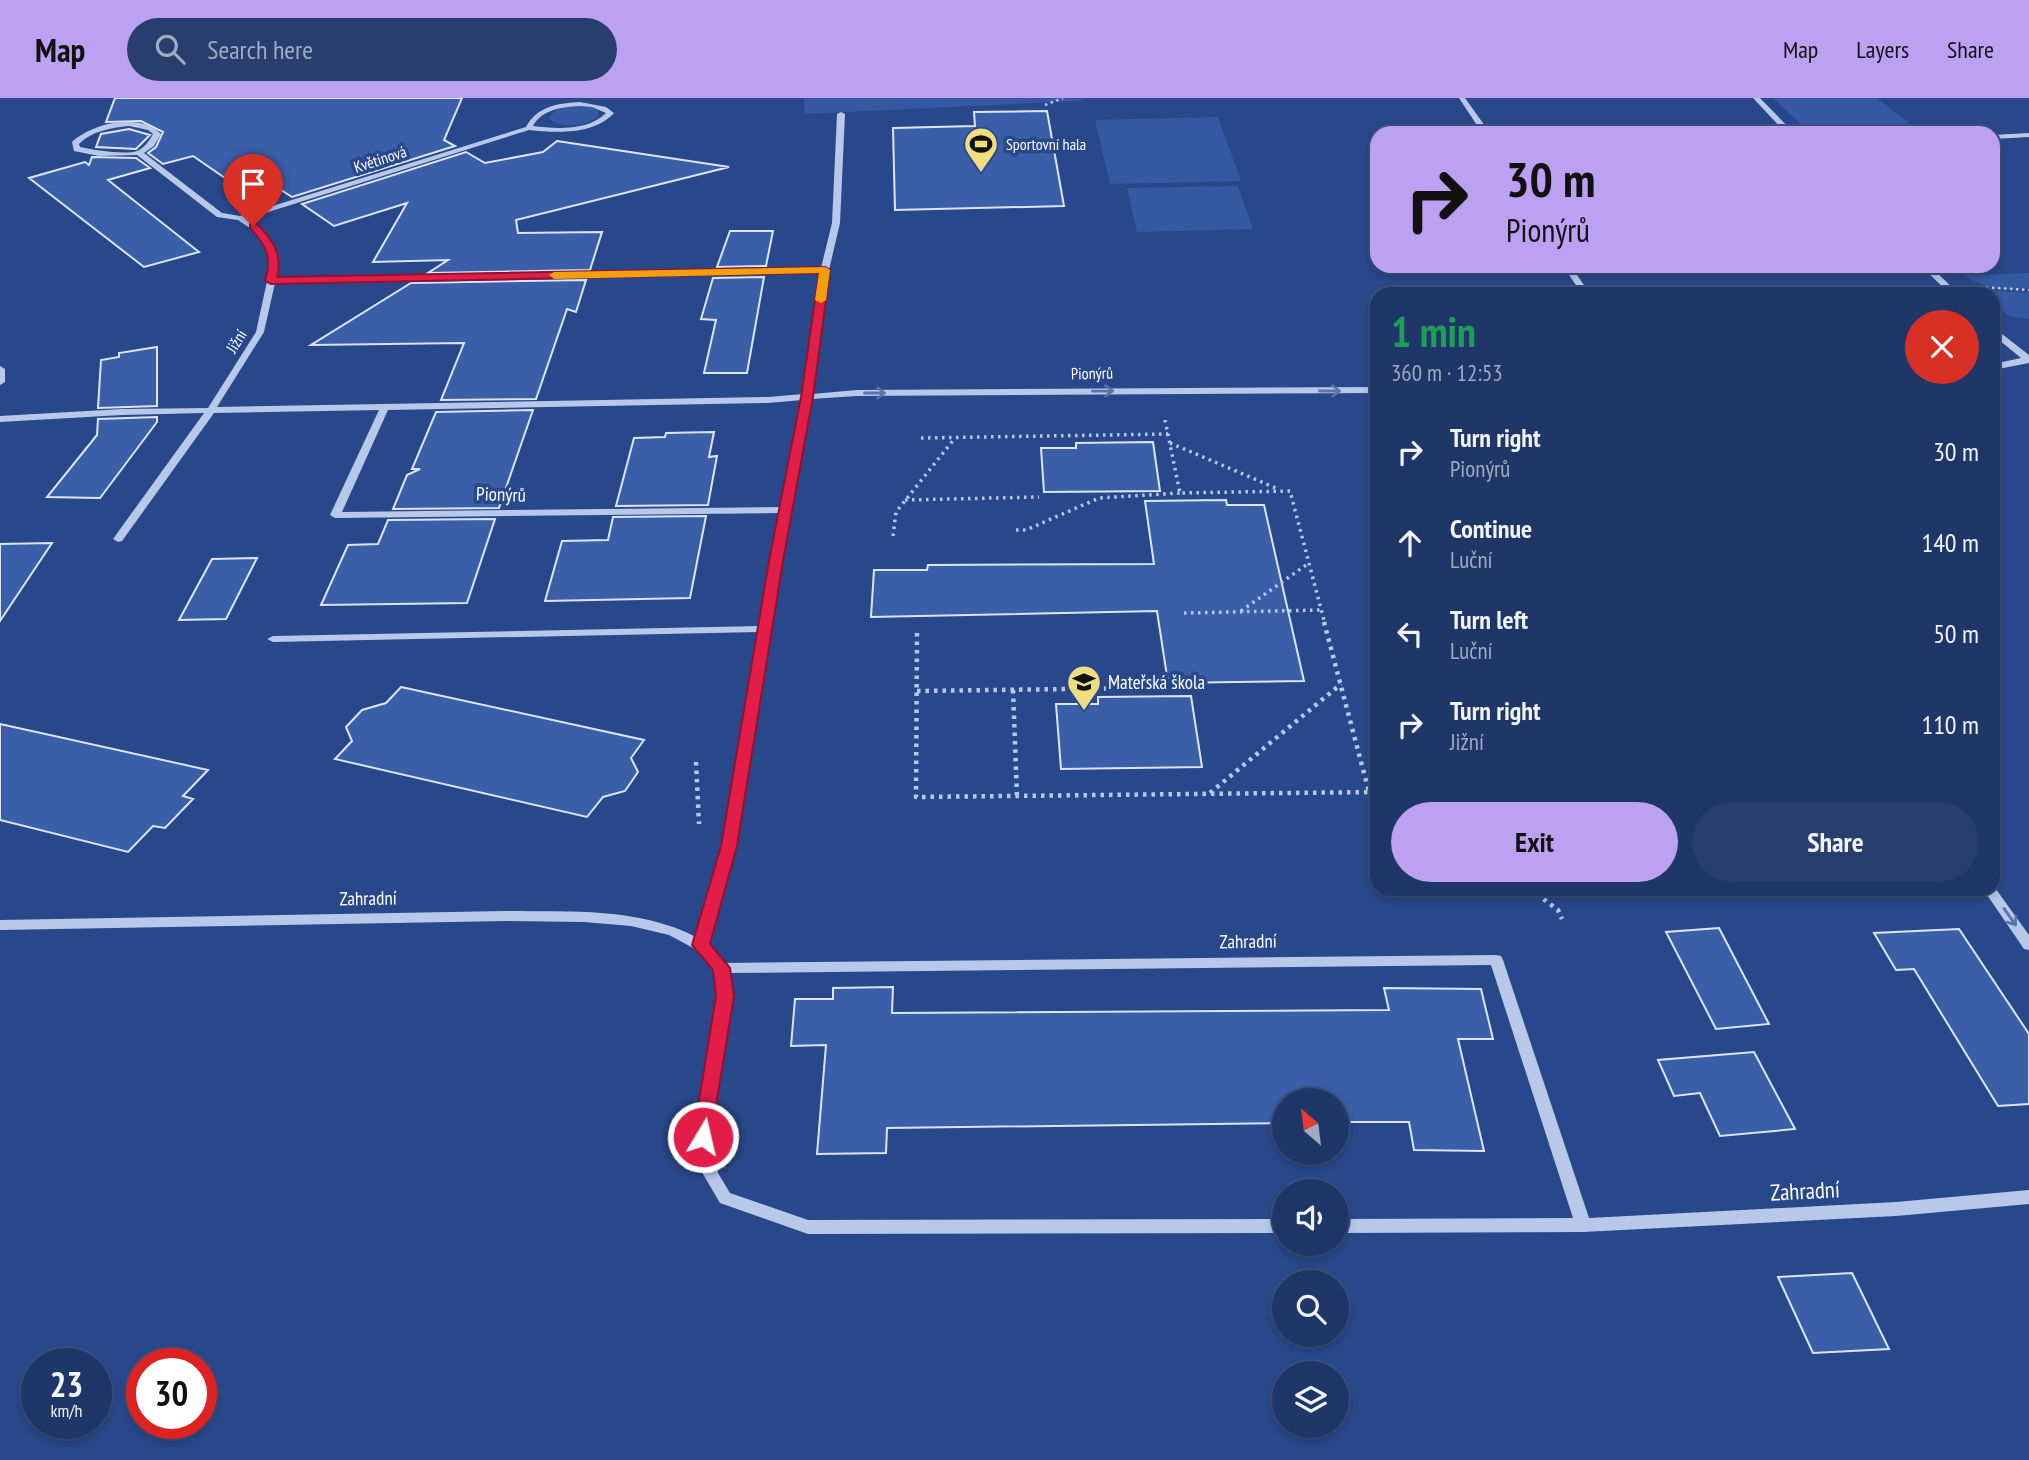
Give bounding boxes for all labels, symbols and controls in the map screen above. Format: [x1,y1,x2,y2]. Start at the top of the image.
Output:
search box [127,18,617,81]
text: Map [35,28,85,71]
icon: search [151,30,189,68]
text: Search here [207,33,313,66]
text: Map [1783,34,1818,65]
text: Layers [1856,34,1909,65]
text: Share [1947,34,1994,65]
sports icon: Sportovní hala [962,125,1000,174]
place label: Sportovní hala [1006,134,1086,154]
street label: Květinová [351,141,409,177]
text: 30 m [1506,147,1595,211]
pin [223,154,283,226]
icon: right [1391,154,1482,245]
icon: arrive [234,165,272,203]
text: Pionýrů [1506,209,1590,251]
text: 1 min [1391,304,1476,359]
button: close [1905,310,1979,384]
street label: Jižní [221,325,251,357]
text: 360 m · 12:53 [1391,358,1503,387]
street label: Pionýrů [1071,363,1113,383]
one-way arrow [1091,384,1114,397]
one-way arrow [1318,384,1341,398]
one-way arrow [863,386,886,400]
text: Turn right [1450,421,1541,454]
icon: right [1391,433,1429,471]
text: 30 m [1933,435,1979,468]
text: Pionýrů [1450,454,1510,483]
street label: Pionýrů [476,481,526,507]
text: Continue [1450,512,1532,545]
icon: ahead [1391,524,1429,562]
text: 140 m [1921,526,1979,559]
text: Luční [1450,545,1492,574]
text: Turn left [1450,603,1528,636]
icon: left [1391,615,1429,653]
text: 50 m [1933,617,1979,650]
text: Luční [1450,636,1492,665]
school or university icon: Mateřská škola [1065,663,1103,712]
place label: Mateřská škola [1108,670,1205,694]
text: Turn right [1450,694,1541,727]
icon: right [1391,706,1429,744]
text: 110 m [1921,708,1979,741]
text: Jižní [1450,727,1484,756]
button: Exit [1391,802,1678,882]
button: Share [1692,802,1979,882]
street label: Zahradní [339,886,397,910]
one-way arrow [2003,907,2017,926]
street label: Zahradní [1219,929,1277,953]
north arrow [1272,1088,1349,1166]
map controls [1272,1088,1349,1438]
position arrow [666,1100,740,1174]
street label: Zahradní [1769,1174,1840,1207]
button: sound [1272,1179,1349,1256]
button: search [1272,1270,1349,1347]
speed limit sign: 30 [126,1348,217,1439]
text: 23 [50,1361,83,1407]
button: layers [1272,1361,1349,1438]
text: km/h [51,1399,82,1422]

